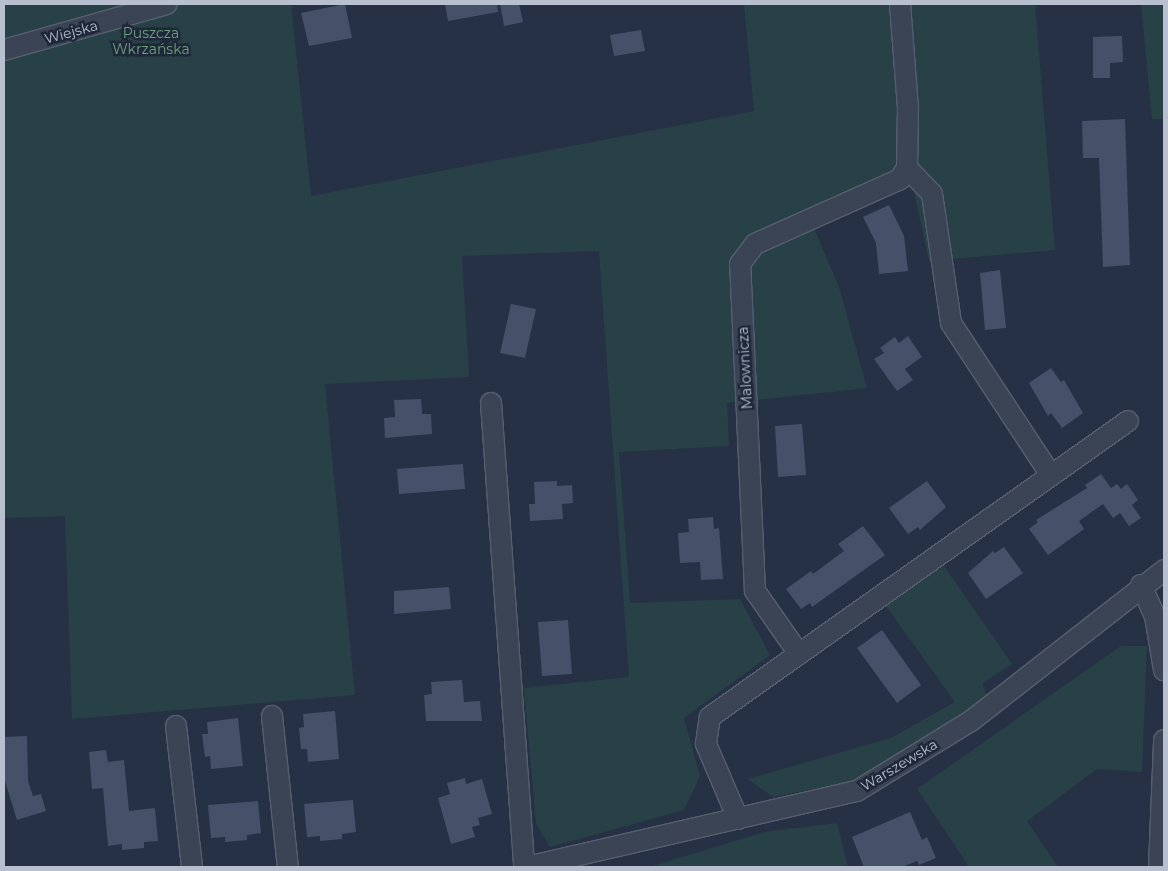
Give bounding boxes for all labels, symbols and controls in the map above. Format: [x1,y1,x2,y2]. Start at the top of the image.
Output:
street label: Wiejska [42,17,100,47]
park label: Puszcza Wkrzańska [112,25,190,58]
street label: Malownicza [734,326,756,410]
street label: Warszewska [858,736,940,794]

